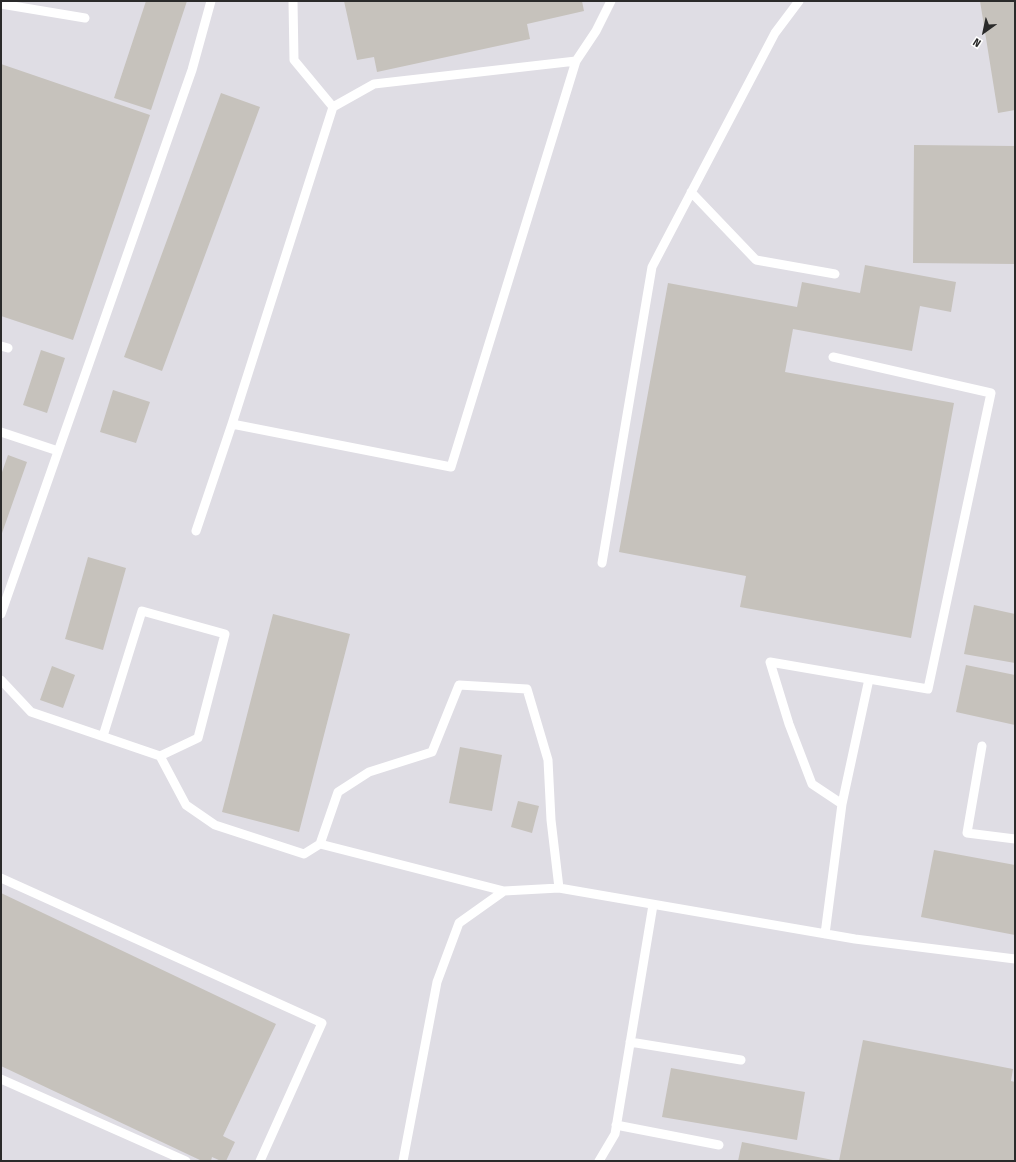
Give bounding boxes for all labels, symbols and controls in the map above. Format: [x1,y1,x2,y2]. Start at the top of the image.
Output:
north arrow [964,12,1004,52]
text: N [971,35,983,50]

